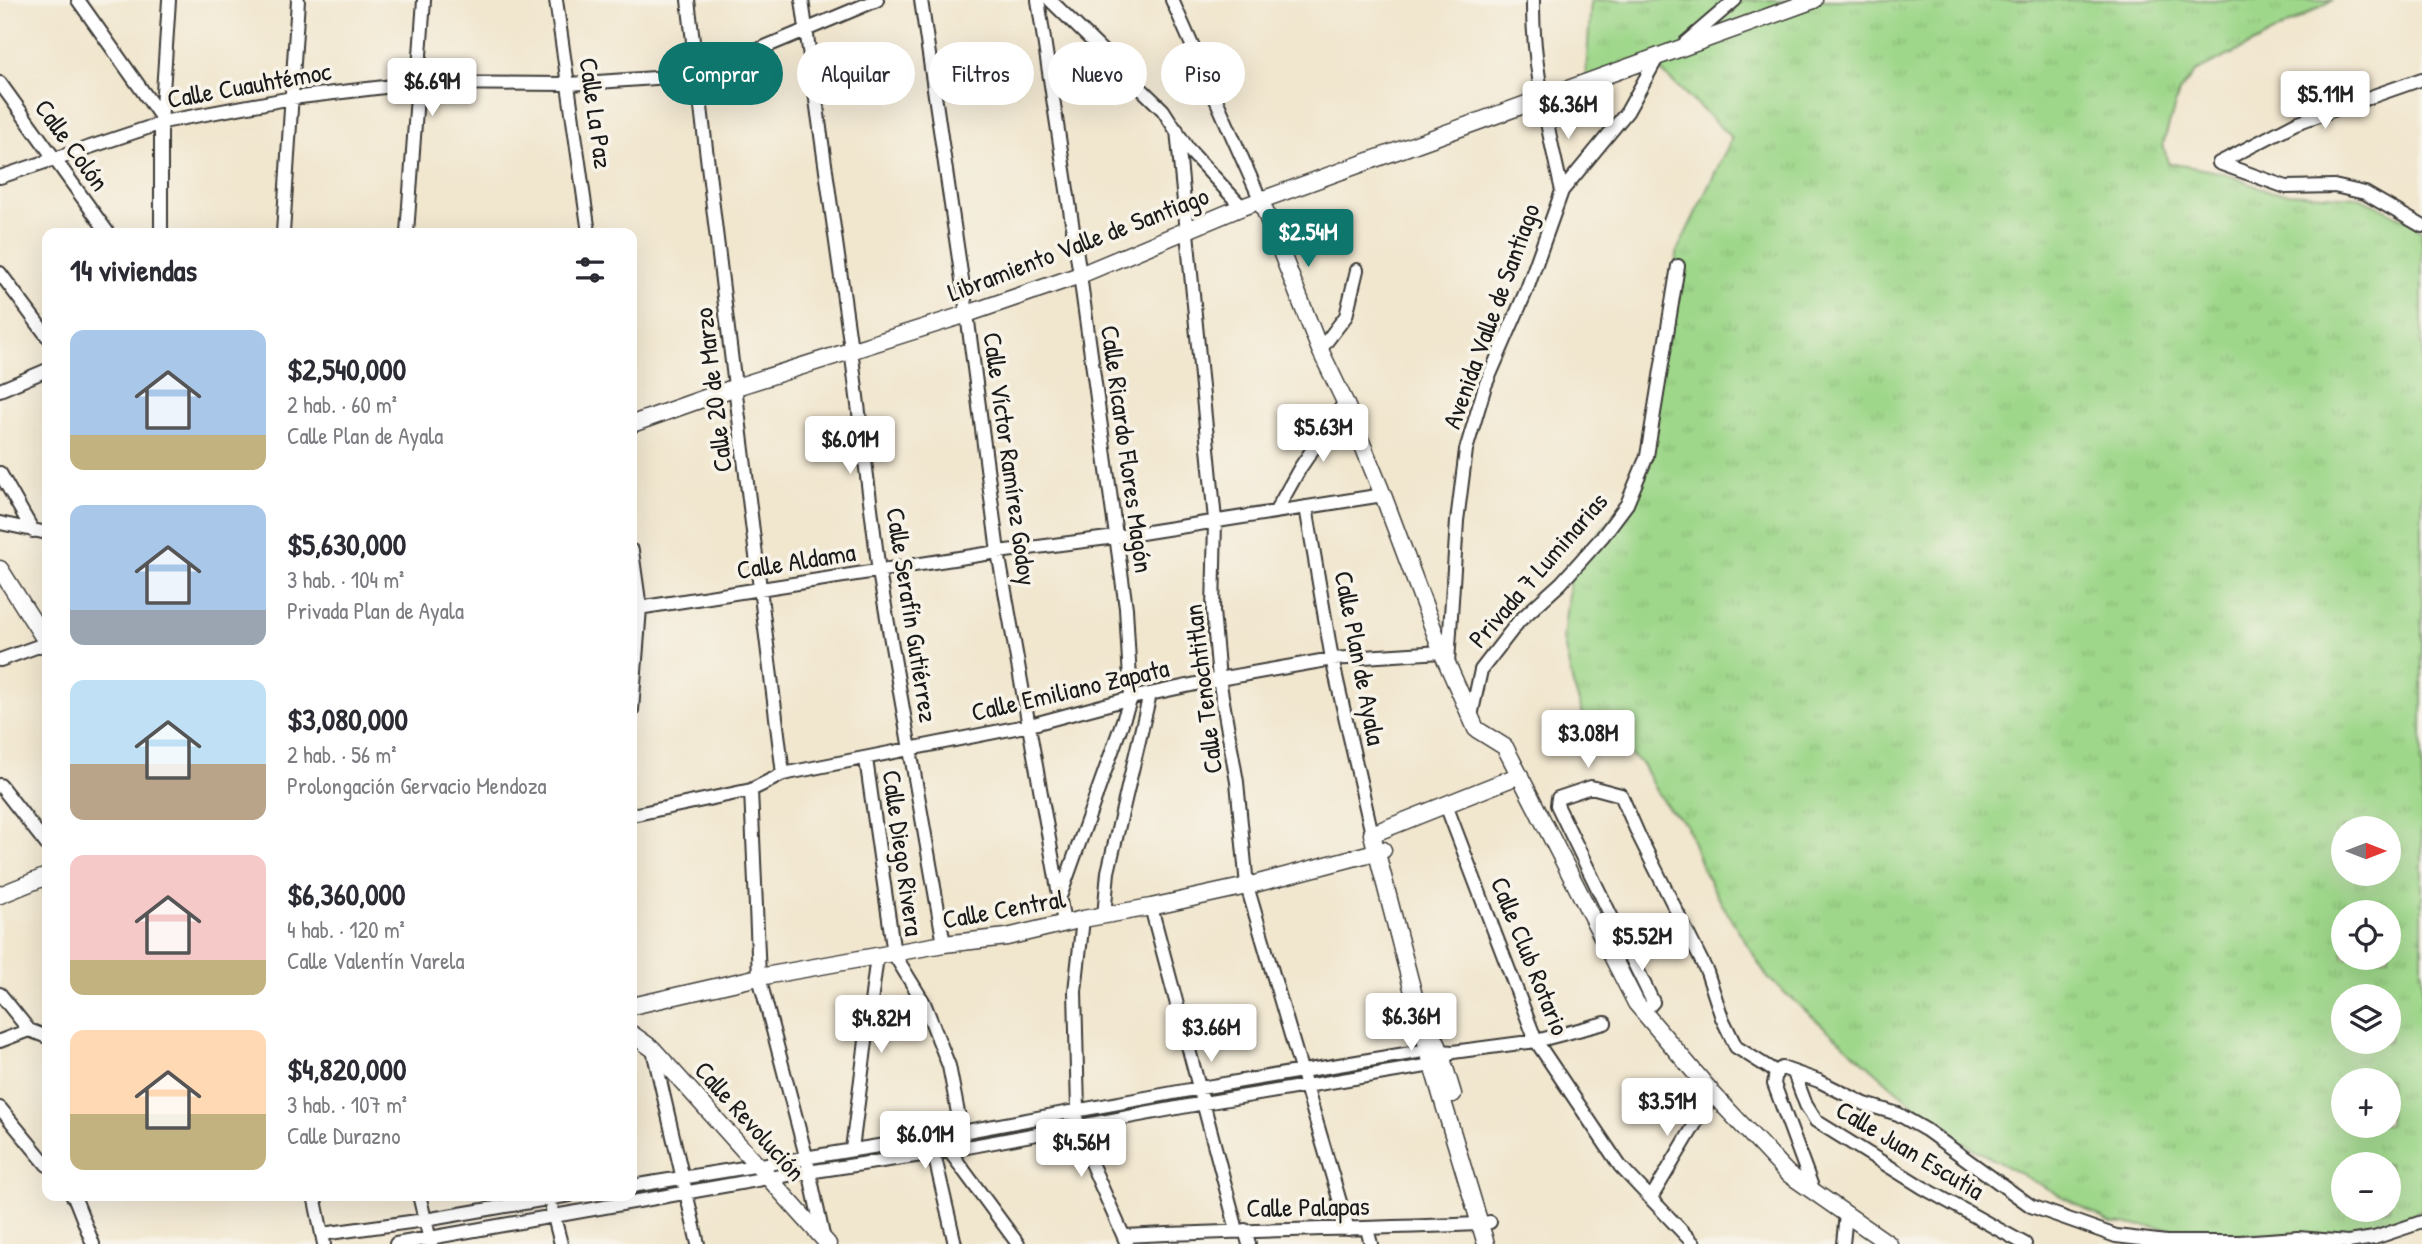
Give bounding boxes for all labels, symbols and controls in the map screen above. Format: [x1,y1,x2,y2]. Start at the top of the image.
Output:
chip: Comprar [658,42,783,105]
chip: Alquilar [797,42,915,105]
chip: Filtros [929,42,1034,105]
chip: Nuevo [1048,42,1147,105]
chip: Piso [1161,42,1245,105]
street label: Calle Cuauhtémoc [164,53,334,116]
street label: Calle La Paz [571,55,622,171]
pin: $6.69M [375,58,489,118]
text: $6.69M [403,65,461,96]
pin: $5.11M [2268,72,2382,131]
text: $5.11M [2297,78,2353,109]
pin: $6.36M [1511,82,1625,141]
text: $6.36M [1539,88,1597,119]
street label: Calle Colón [27,92,118,198]
street label: Libramiento Valle de Santiago [942,178,1213,310]
street label: Avenida Valle de Santiago [1434,198,1548,433]
pin: $2.54M [1251,210,1365,269]
text: $2.54M [1278,216,1338,247]
text: 14 viviendas [70,250,197,290]
icon: filters [571,251,609,289]
street label: Calle 20 de Marzo [685,306,740,474]
street label: Calle Ricardo Flores Magón [1093,323,1162,575]
street label: Calle Víctor Ramírez Godoy [975,330,1046,588]
text: $2,540,000 [287,349,406,389]
icon: home [126,358,210,442]
text: 2 hab. · 60 m² [287,389,397,420]
pin: $5.63M [1266,405,1380,464]
text: $5.63M [1293,411,1353,442]
pin: $6.01M [793,416,907,476]
text: Calle Plan de Ayala [287,420,443,451]
text: $6.01M [821,423,879,454]
street label: Privada 7 Luminarias [1460,484,1615,655]
street label: Calle Serafín Gutiérrez [878,505,947,725]
text: $5,630,000 [287,524,406,564]
icon: home [126,533,210,617]
street label: Calle Aldama [734,534,858,587]
text: 3 hab. · 104 m² [287,564,404,595]
street label: Calle Plan de Ayala [1326,568,1395,748]
text: Privada Plan de Ayala [287,595,464,626]
street label: Calle Tenochtitlan [1175,602,1230,776]
street label: Calle Emiliano Zapata [968,650,1172,729]
text: $3,080,000 [287,699,408,739]
icon: home [126,708,210,792]
pin: $3.08M [1531,710,1645,770]
text: $3.08M [1558,717,1618,748]
text: 2 hab. · 56 m² [287,739,396,770]
street label: Calle Diego Rivera [875,768,932,938]
text: Prolongación Gervacio Mendoza [287,770,547,801]
north arrow [2331,816,2401,886]
map controls [2331,816,2401,1222]
street label: Calle Club Rotario [1483,871,1578,1040]
text: $6,360,000 [287,874,405,914]
street label: Calle Central [940,880,1068,937]
icon: home [126,883,210,967]
button: locate [2331,900,2401,970]
text: 4 hab. · 120 m² [287,914,405,945]
pin: $5.52M [1585,914,1699,973]
text: $5.52M [1612,920,1672,951]
text: Calle Valentín Varela [287,945,464,976]
button: layers [2331,984,2401,1054]
pin: $6.36M [1354,993,1468,1053]
pin: $4.82M [824,996,938,1055]
text: $6.36M [1382,1000,1440,1031]
text: $4.82M [851,1002,911,1033]
pin: $3.66M [1154,1004,1268,1064]
text: $3.66M [1182,1011,1240,1042]
text: $4,820,000 [287,1049,406,1089]
street label: Calle Revolución [687,1053,814,1188]
icon: home [126,1058,210,1142]
button: + [2331,1068,2401,1138]
pin: $3.51M [1610,1078,1724,1138]
text: $3.51M [1638,1085,1696,1116]
text: 3 hab. · 107 m² [287,1089,407,1120]
street label: Calle Juan Escutia [1830,1092,1991,1208]
pin: $6.01M [868,1112,982,1171]
text: $6.01M [896,1118,954,1149]
text: Calle Durazno [287,1120,400,1151]
pin: $4.56M [1024,1120,1138,1179]
text: $4.56M [1052,1126,1110,1157]
button: − [2331,1152,2401,1222]
street label: Calle Palapas [1246,1188,1370,1225]

